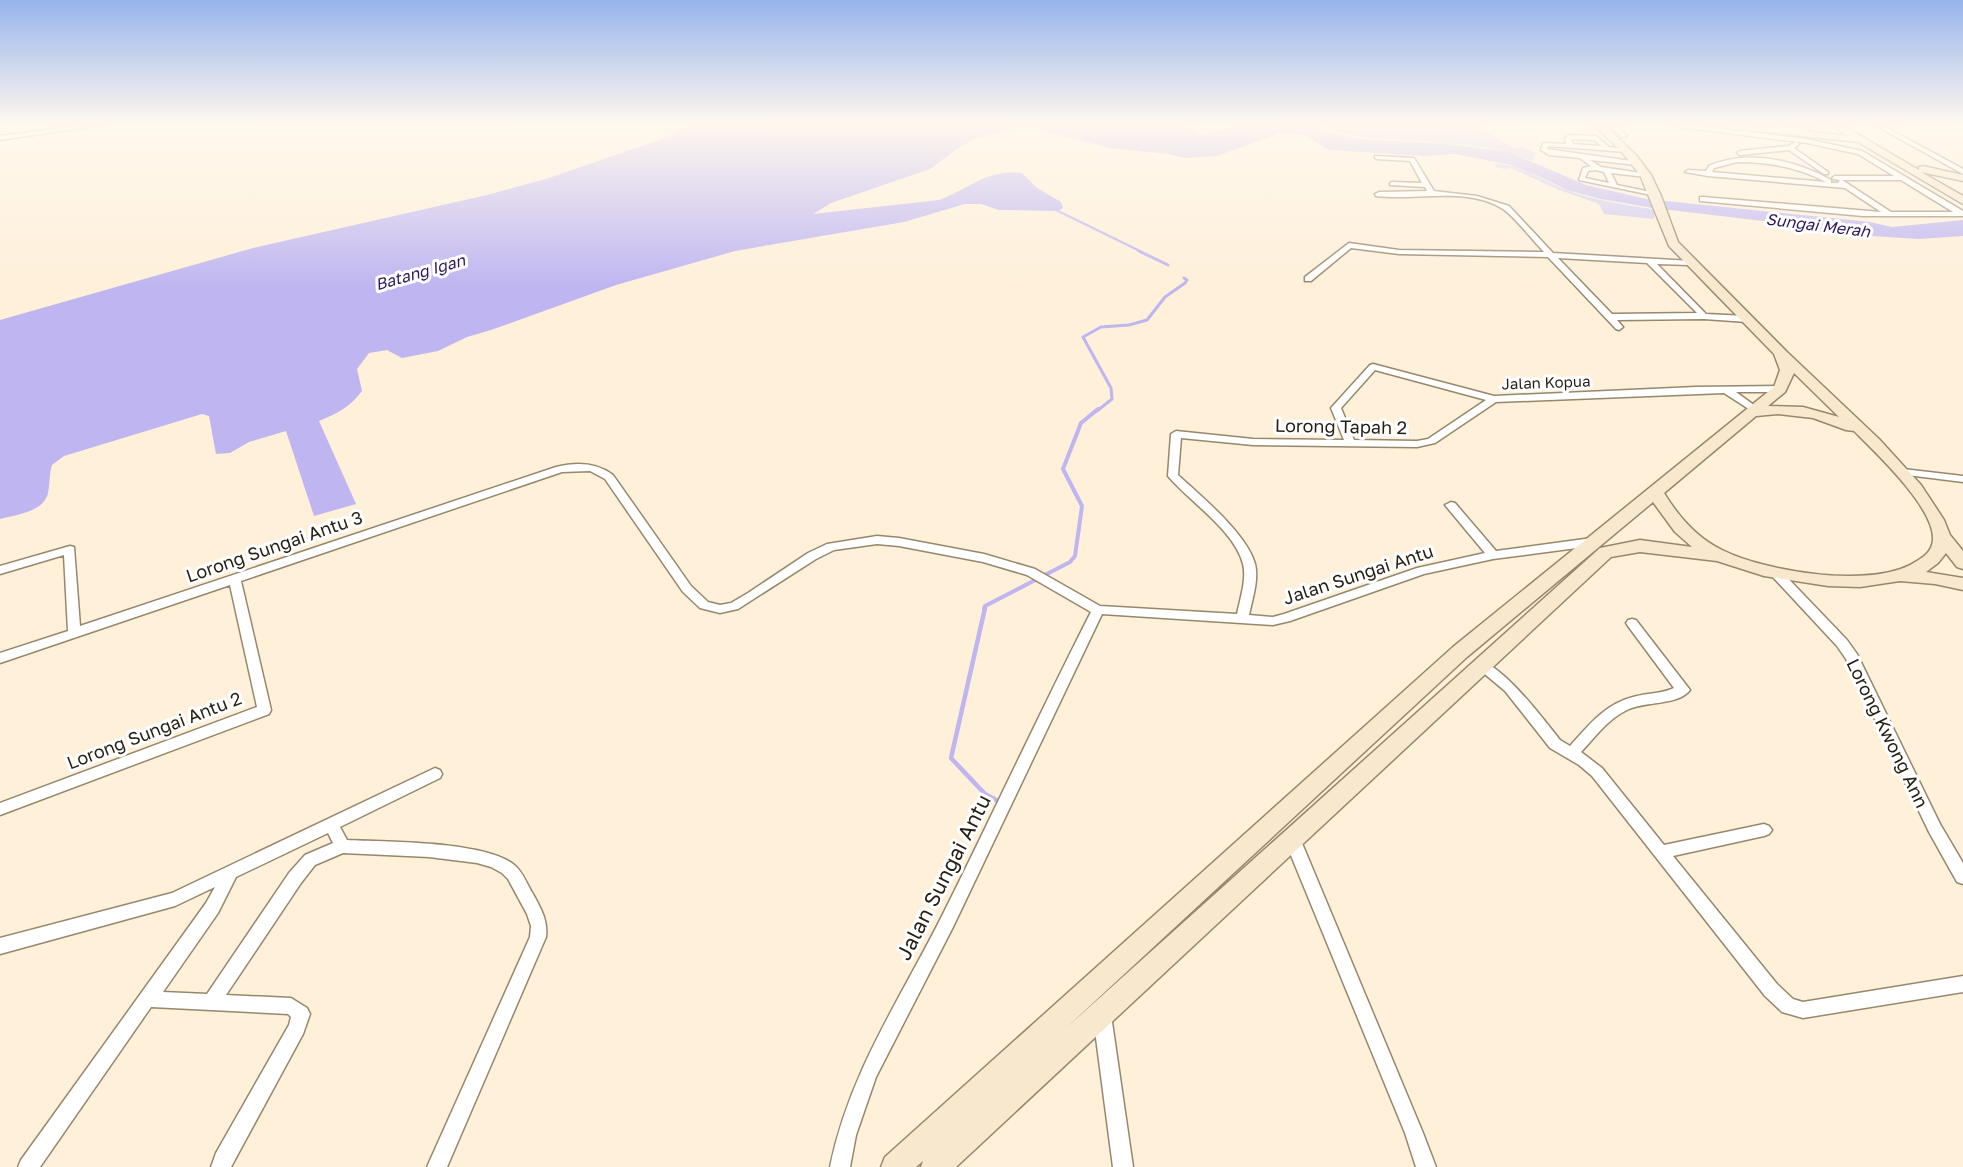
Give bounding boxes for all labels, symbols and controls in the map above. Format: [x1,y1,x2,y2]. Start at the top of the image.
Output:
water label: Sungai Merah [1765,209,1872,241]
water label: Batang Igan [373,249,468,294]
street label: Jalan Kopua [1501,371,1591,393]
street label: Lorong Tapah 2 [1275,414,1407,438]
street label: Lorong Sungai Antu 3 [183,505,365,587]
street label: Jalan Sungai Antu [1280,539,1436,609]
street label: Lorong Kwong Ann [1842,655,1934,811]
street label: Lorong Sungai Antu 2 [64,687,244,773]
street label: Jalan Sungai Antu [890,790,996,964]

